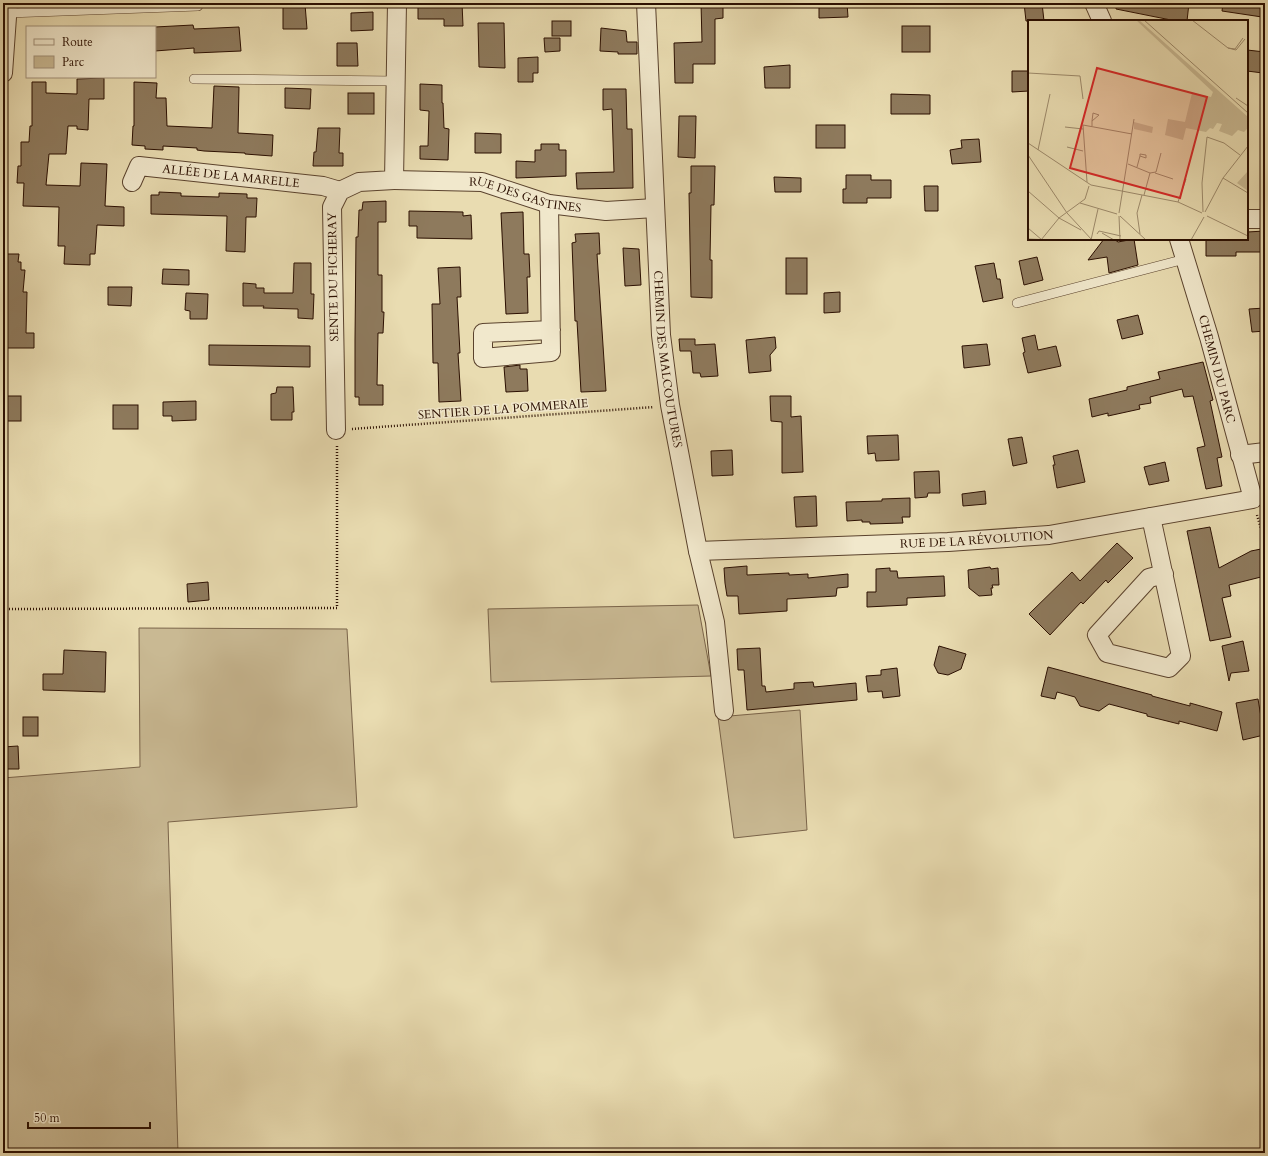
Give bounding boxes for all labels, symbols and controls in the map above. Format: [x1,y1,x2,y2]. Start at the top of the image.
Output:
inset map [1028,20,1248,240]
legend [26,26,156,78]
text: Route [62,34,93,50]
text: Parc [62,54,85,70]
street label: ALLÉE DE LA MARELLE [161,161,301,191]
street label: RUE DES GASTINES [469,173,582,216]
street label: SENTE DU FICHERAY [324,212,342,342]
street label: CHEMIN DES MALCOUTURES [650,270,686,449]
street label: CHEMIN DU PARC [1195,313,1239,425]
street label: SENTIER DE LA POMMERAIE [417,395,589,423]
street label: RUE DE LA RÉVOLUTION [900,527,1055,552]
scale bar [28,1104,150,1130]
text: 50 m [34,1110,61,1126]

